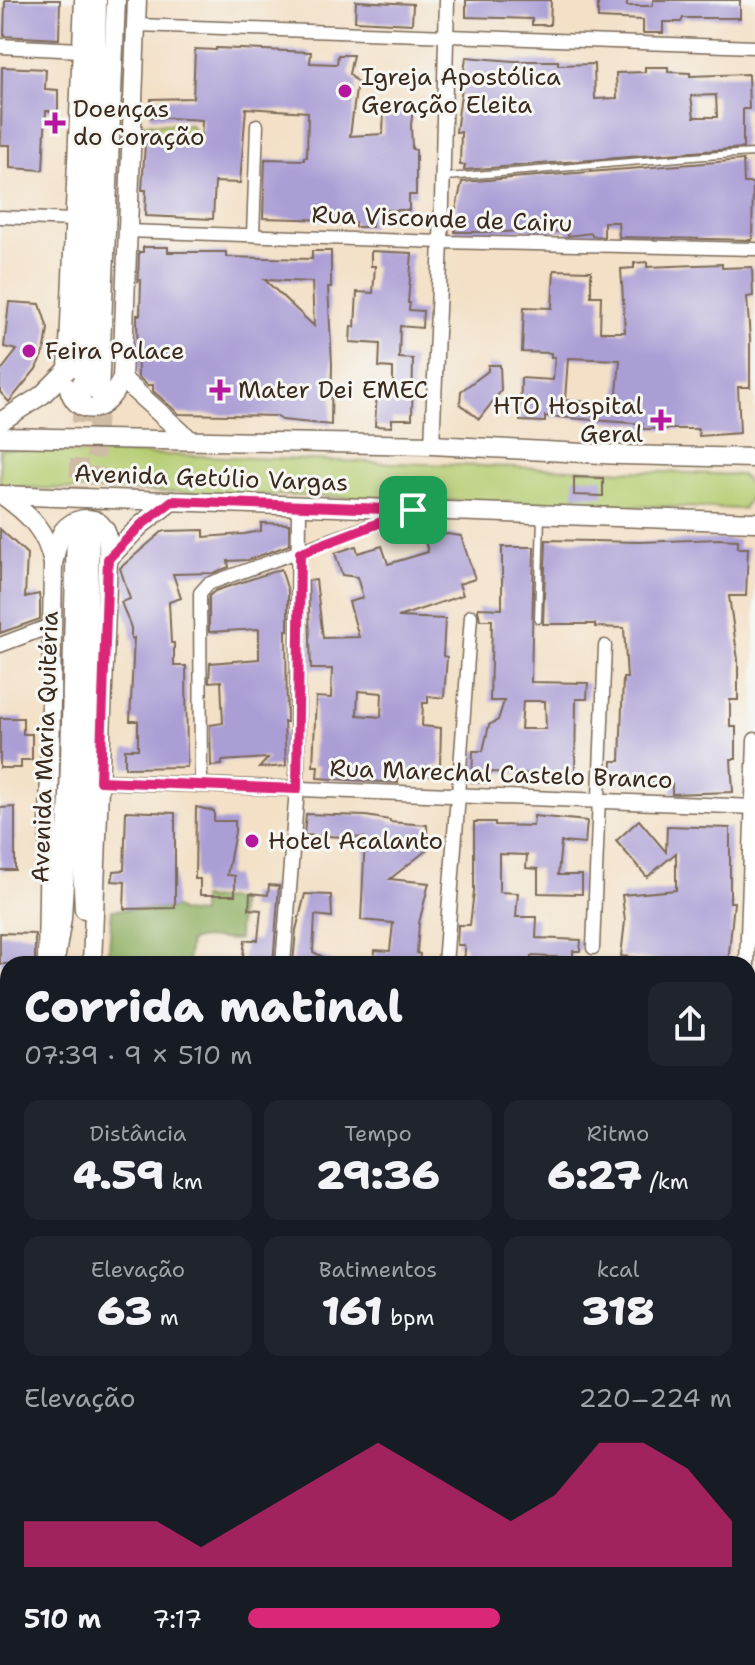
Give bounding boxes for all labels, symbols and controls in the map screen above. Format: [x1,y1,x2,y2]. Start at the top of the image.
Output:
place label: Igreja Apostólica Geração Eleita [361,61,561,121]
marker: Igreja Apostólica Geração Eleita [336,82,354,100]
place label: Doenças do Coração [73,93,205,153]
marker: Doenças do Coração [44,112,66,134]
street label: Rua Visconde de Cairu [311,198,573,240]
place label: Feira Palace [45,335,185,367]
marker: Feira Palace [20,342,38,360]
place label: Mater Dei EMEC [238,374,428,406]
marker: Mater Dei EMEC [209,379,231,401]
place label: HTO Hospital Geral [493,390,644,450]
marker: HTO Hospital Geral [650,409,672,431]
street label: Avenida Getúlio Vargas [73,457,349,499]
pin [379,476,447,544]
icon: arrive [391,488,435,532]
street label: Avenida Maria Quitéria [24,610,66,884]
street label: Rua Marechal Castelo Branco [329,752,673,796]
place label: Hotel Acalanto [268,825,443,857]
marker: Hotel Acalanto [243,832,261,850]
text: Corrida matinal [24,977,403,1036]
button: share [648,982,732,1066]
text: 07:39 · 9 × 510 m [24,1037,252,1072]
text: Distância [90,1119,187,1148]
text: Tempo [344,1119,412,1148]
text: Ritmo [587,1119,649,1148]
text: 4.59 [73,1148,164,1202]
text: 29:36 [316,1148,440,1202]
text: 6:27 [547,1148,642,1202]
text: km [164,1167,203,1196]
text: /km [642,1167,689,1196]
text: Elevação [91,1255,185,1284]
text: Batimentos [319,1255,437,1284]
text: kcal [597,1255,639,1284]
text: 63 [97,1284,152,1338]
text: 161 [322,1284,383,1338]
text: 318 [582,1284,655,1338]
text: m [152,1303,179,1332]
text: bpm [383,1303,434,1332]
text: Elevação [24,1380,135,1415]
text: 220–224 m [578,1380,732,1415]
text: 510 m [24,1601,101,1636]
text: 7:17 [152,1601,202,1636]

